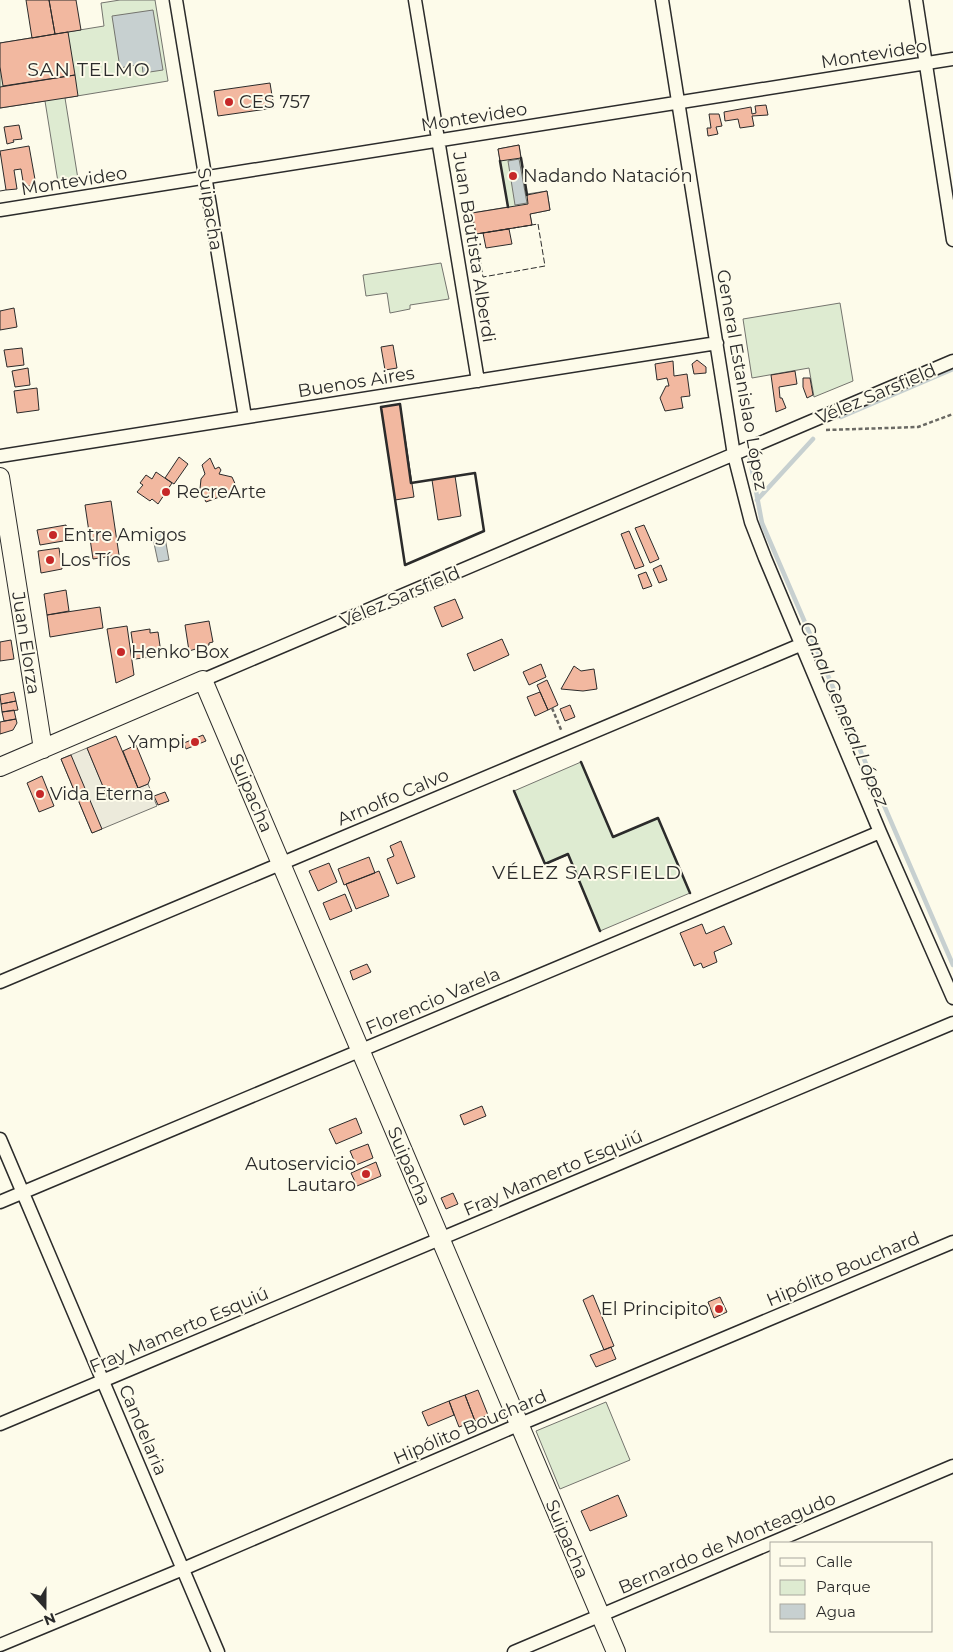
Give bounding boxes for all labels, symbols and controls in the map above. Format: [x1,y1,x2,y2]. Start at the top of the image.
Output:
street label: Montevideo [819,35,929,73]
district label: SAN TELMO [27,58,151,81]
place label: CES 757 [239,91,310,113]
marker: CES 757 [223,96,235,108]
street label: Montevideo [419,98,529,136]
street label: Juan Bautista Alberdi [448,149,500,344]
street label: Montevideo [19,162,129,200]
place label: Nadando Natación [523,165,693,187]
street label: Suipacha [193,166,227,252]
marker: Nadando Natación [507,170,519,182]
street label: General Estanislao López [712,268,772,492]
street label: Vélez Sarsfield [813,359,939,429]
street label: Buenos Aires [296,362,416,402]
place label: RecreArte [176,481,266,503]
marker: RecreArte [160,486,172,498]
place label: Entre Amigos [63,524,187,546]
marker: Entre Amigos [47,529,59,541]
place label: Los Tíos [60,549,131,571]
marker: Los Tíos [44,554,56,566]
street label: Vélez Sarsfield [337,562,463,632]
street label: Juan Elorza [7,589,45,696]
water label: Canal General López [795,618,894,811]
place label: Henko Box [131,641,230,663]
marker: Henko Box [115,646,127,658]
place label: Yampi [128,731,185,753]
marker: Yampi [189,736,201,748]
street label: Suipacha [225,750,277,836]
street label: Arnolfo Calvo [334,764,452,830]
place label: Vida Eterna [50,783,154,805]
marker: Vida Eterna [34,788,46,800]
district label: VÉLEZ SARSFIELD [492,861,682,884]
street label: Florencio Varela [362,963,504,1039]
street label: Suipacha [383,1123,435,1209]
street label: Fray Mamerto Esquiú [460,1125,646,1221]
place label: Autoservicio Lautaro [245,1153,356,1196]
marker: Autoservicio Lautaro [360,1168,372,1180]
street label: Hipólito Bouchard [763,1227,923,1311]
street label: Fray Mamerto Esquiú [86,1282,272,1378]
place label: El Principito [601,1298,709,1320]
marker: El Principito [713,1303,725,1315]
street label: Candelaria [114,1381,172,1479]
street label: Hipólito Bouchard [390,1385,550,1469]
street label: Bernardo de Monteagudo [615,1487,839,1599]
street label: Suipacha [541,1496,593,1582]
legend [770,1542,933,1632]
text: Calle [816,1552,853,1571]
text: Parque [816,1577,871,1596]
north arrow [20,1582,70,1632]
text: Agua [816,1602,856,1621]
text: N [41,1609,58,1630]

